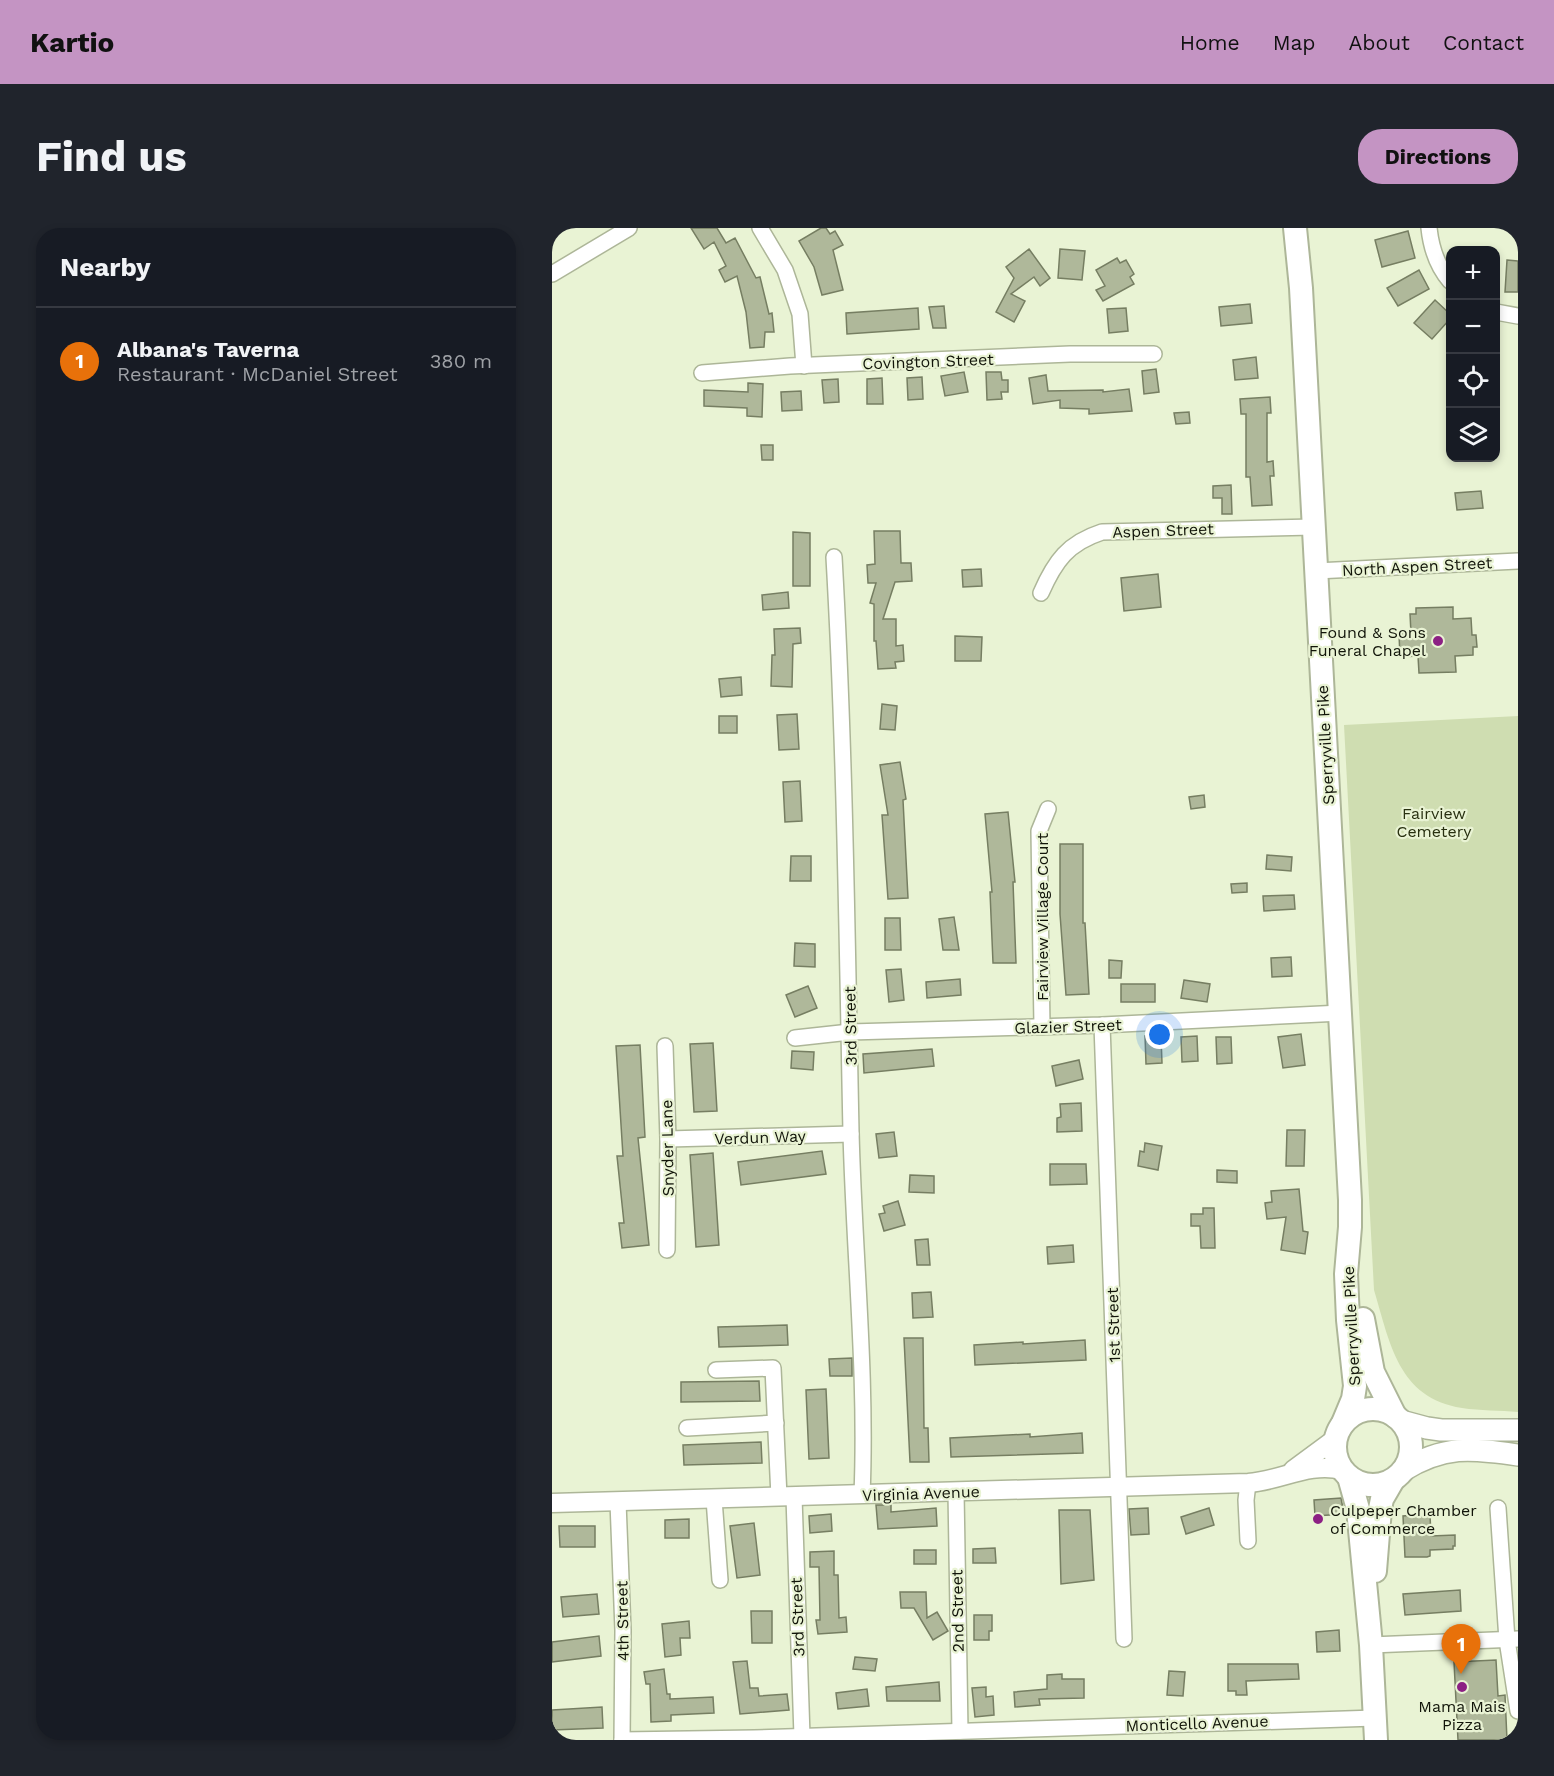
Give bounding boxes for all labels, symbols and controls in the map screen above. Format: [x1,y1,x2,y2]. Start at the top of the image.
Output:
text: Kartio [30,26,114,59]
text: Home [1180,30,1240,55]
text: Map [1273,30,1316,55]
text: About [1349,30,1410,55]
text: Contact [1443,30,1524,55]
button: Directions [1358,129,1518,184]
text: Find us [36,132,187,181]
map controls [1446,246,1500,462]
button: + [1446,246,1500,300]
text: Nearby [60,252,151,282]
button: − [1446,300,1500,354]
text: Albana's Taverna [117,337,299,362]
text: 1 [75,349,84,373]
text: 380 m [430,349,492,373]
street label: Covington Street [862,350,994,373]
button: locate [1446,354,1500,408]
text: Restaurant · McDaniel Street [117,362,398,386]
button: layers [1446,408,1500,462]
street label: Aspen Street [1112,519,1214,542]
street label: North Aspen Street [1341,553,1493,580]
place label: Found & Sons Funeral Chapel [1309,623,1426,660]
marker: Found & Sons Funeral Chapel [1431,634,1445,648]
street label: Sperryville Pike [1313,685,1338,805]
park label: Fairview Cemetery [1396,804,1472,841]
street label: Fairview Village Court [1033,833,1052,1001]
street label: 3rd Street [840,986,861,1066]
street label: Glazier Street [1014,1015,1122,1038]
your location [1145,1020,1174,1049]
street label: Snyder Lane [657,1099,678,1197]
street label: Verdun Way [714,1126,807,1149]
street label: Sperryville Pike [1339,1266,1364,1386]
street label: 1st Street [1103,1287,1124,1363]
street label: Virginia Avenue [862,1482,980,1505]
place label: Culpeper Chamber of Commerce [1330,1501,1477,1538]
marker: Culpeper Chamber of Commerce [1311,1512,1325,1526]
street label: 2nd Street [947,1569,968,1653]
street label: 3rd Street [787,1577,808,1657]
street label: 4th Street [612,1581,633,1661]
pin: 1 [1442,1624,1480,1674]
marker: Mama Mais Pizza [1455,1680,1469,1694]
place label: Mama Mais Pizza [1418,1697,1506,1734]
street label: Monticello Avenue [1125,1712,1269,1735]

